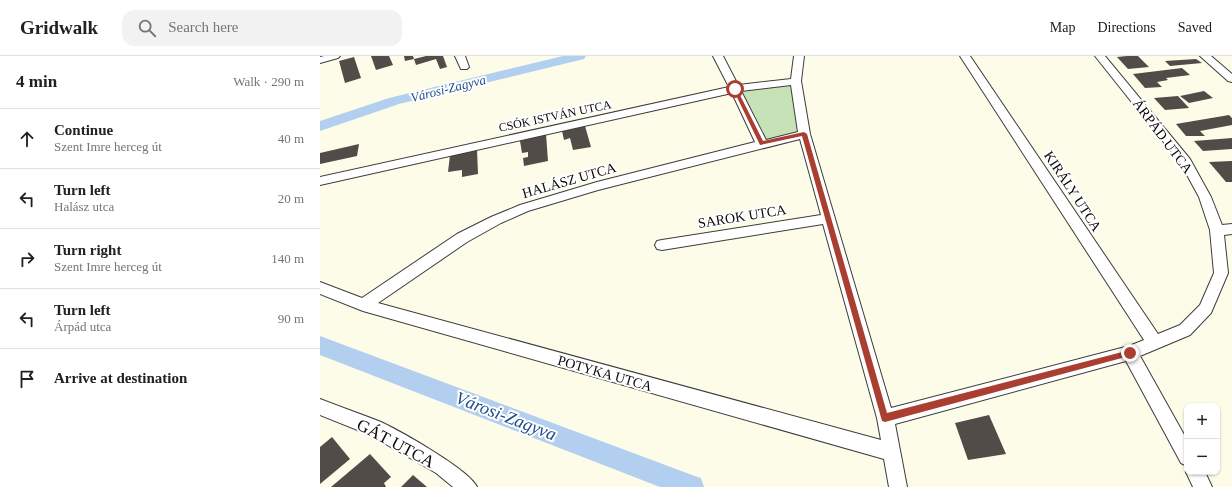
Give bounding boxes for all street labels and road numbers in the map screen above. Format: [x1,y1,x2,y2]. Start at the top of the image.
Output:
street label: ÁRPÁD UTCA [1130,96,1197,177]
street label: CSÓK ISTVÁN UTCA [497,97,613,135]
street label: KIRÁLY UTCA [1041,148,1105,235]
street label: HALÁSZ UTCA [520,159,619,201]
street label: SAROK UTCA [697,202,788,231]
street label: POTYKA UTCA [556,353,655,394]
street label: GÁT UTCA [354,415,438,472]

